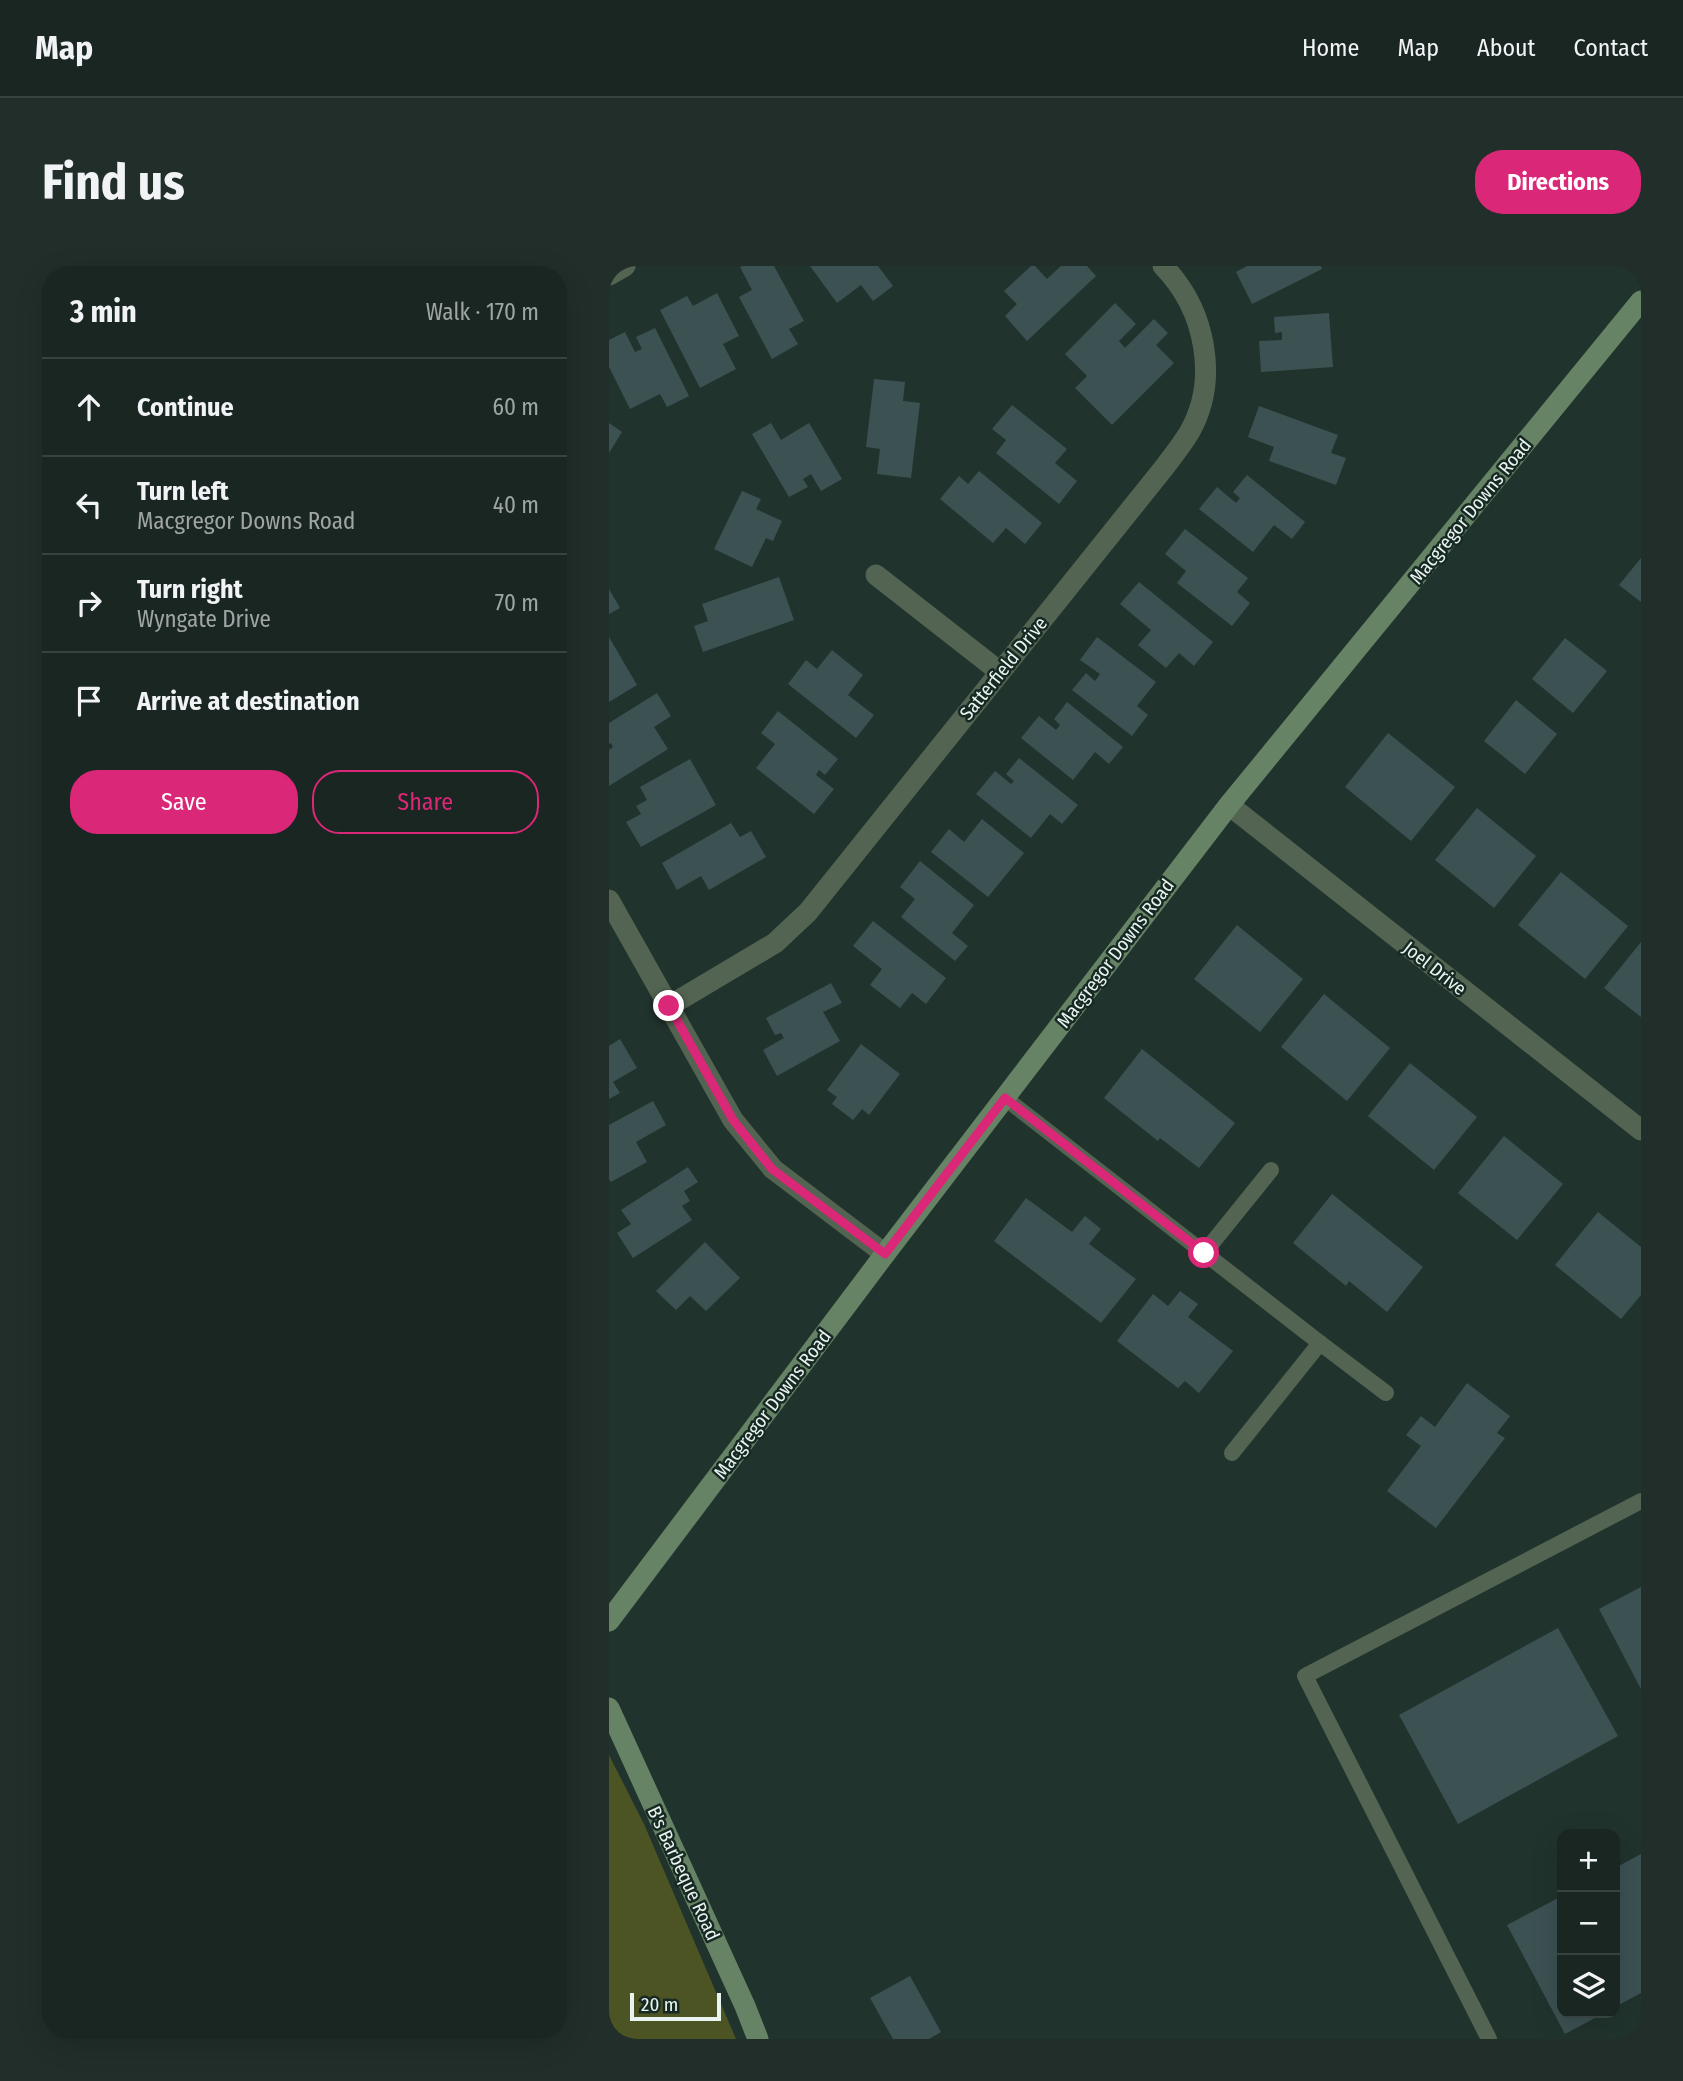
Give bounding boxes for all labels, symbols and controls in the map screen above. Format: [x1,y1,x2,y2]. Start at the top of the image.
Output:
text: Map [35,28,93,68]
text: Home [1302,34,1359,62]
text: Map [1397,34,1439,62]
text: About [1477,34,1535,62]
text: Contact [1573,34,1648,62]
button: Directions [1475,150,1641,214]
text: Find us [42,153,185,212]
text: 3 min [70,294,137,330]
text: Walk · 170 m [426,298,539,326]
icon: ahead [70,388,108,426]
text: Continue [137,392,234,423]
text: 60 m [493,393,539,421]
street label: Macgregor Downs Road [1405,434,1536,589]
text: Turn left [137,476,229,507]
icon: left [70,486,108,524]
text: 40 m [493,491,539,519]
text: Macgregor Downs Road [137,507,355,535]
text: Turn right [137,574,243,605]
icon: right [70,584,108,622]
text: 70 m [495,589,539,617]
text: Wyngate Drive [137,605,271,633]
street label: Satterfield Drive [955,612,1052,725]
icon: arrive [70,682,108,720]
text: Arrive at destination [137,686,360,717]
button: Save [70,770,298,834]
button: Share [312,770,539,834]
street label: Macgregor Downs Road [1052,874,1179,1032]
street label: Joel Drive [1398,936,1471,1000]
route end [653,990,684,1021]
route start [1188,1237,1219,1268]
street label: Macgregor Downs Road [709,1325,836,1483]
street label: B's Barbeque Road [642,1802,725,1944]
map controls [1557,1829,1620,2018]
button: + [1557,1829,1620,1892]
button: − [1557,1892,1620,1955]
button: layers [1557,1955,1620,2018]
scale bar [630,1990,721,2022]
text: 20 m [641,1993,678,2016]

